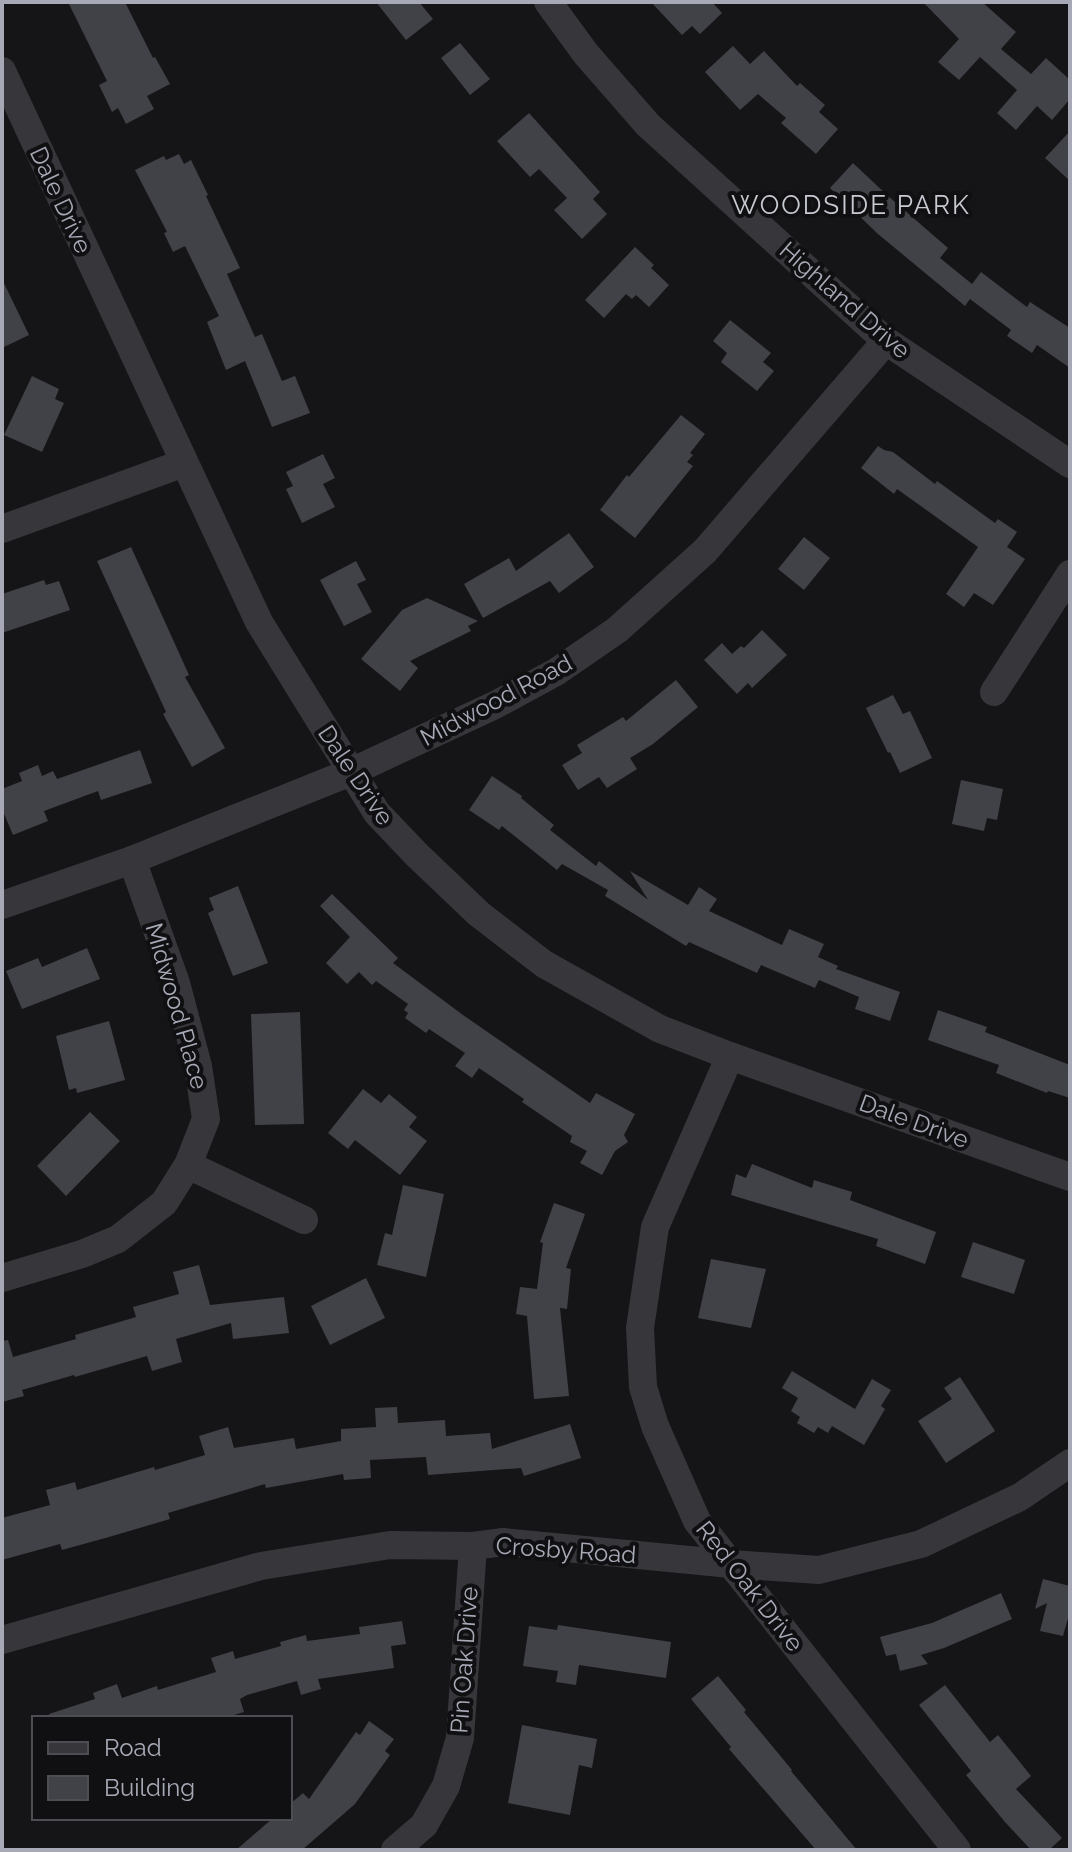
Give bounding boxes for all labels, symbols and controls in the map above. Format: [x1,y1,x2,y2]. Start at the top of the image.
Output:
street label: Dale Drive [24,142,98,258]
district label: WOODSIDE PARK [731,190,971,220]
street label: Highland Drive [774,235,916,365]
street label: Midwood Road [415,648,577,752]
street label: Dale Drive [312,720,400,830]
street label: Midwood Place [139,920,215,1092]
street label: Dale Drive [855,1088,973,1154]
street label: Red Oak Drive [690,1515,810,1657]
street label: Crosby Road [495,1531,637,1569]
street label: Pin Oak Drive [444,1585,484,1735]
legend [32,1716,292,1820]
text: Road [104,1733,162,1762]
text: Building [104,1773,195,1802]

